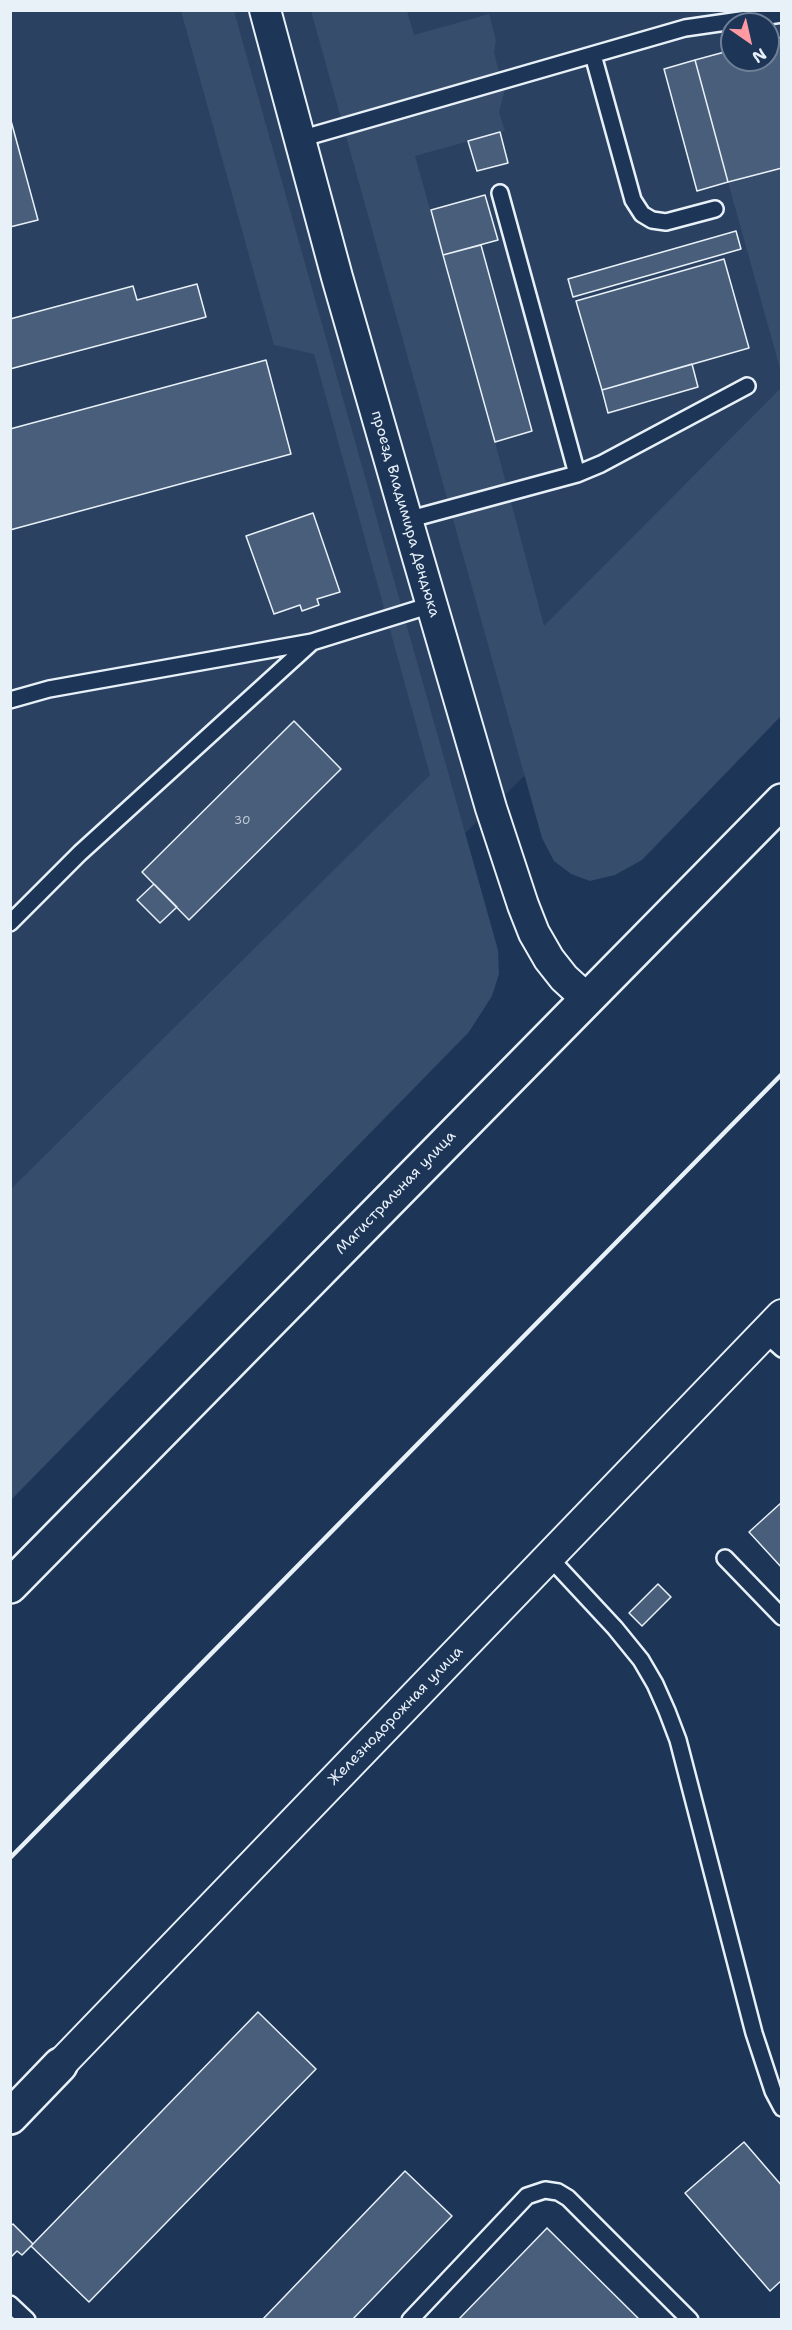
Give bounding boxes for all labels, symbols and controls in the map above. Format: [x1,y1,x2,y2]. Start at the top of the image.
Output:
north arrow [720,12,780,72]
text: N [748,43,770,68]
street label: проезд Владимира Дендюка [367,409,443,619]
house number: 30 [234,814,250,828]
street label: Магистральная улица [332,1127,460,1259]
street label: Железнодорожная улица [325,1643,467,1789]

